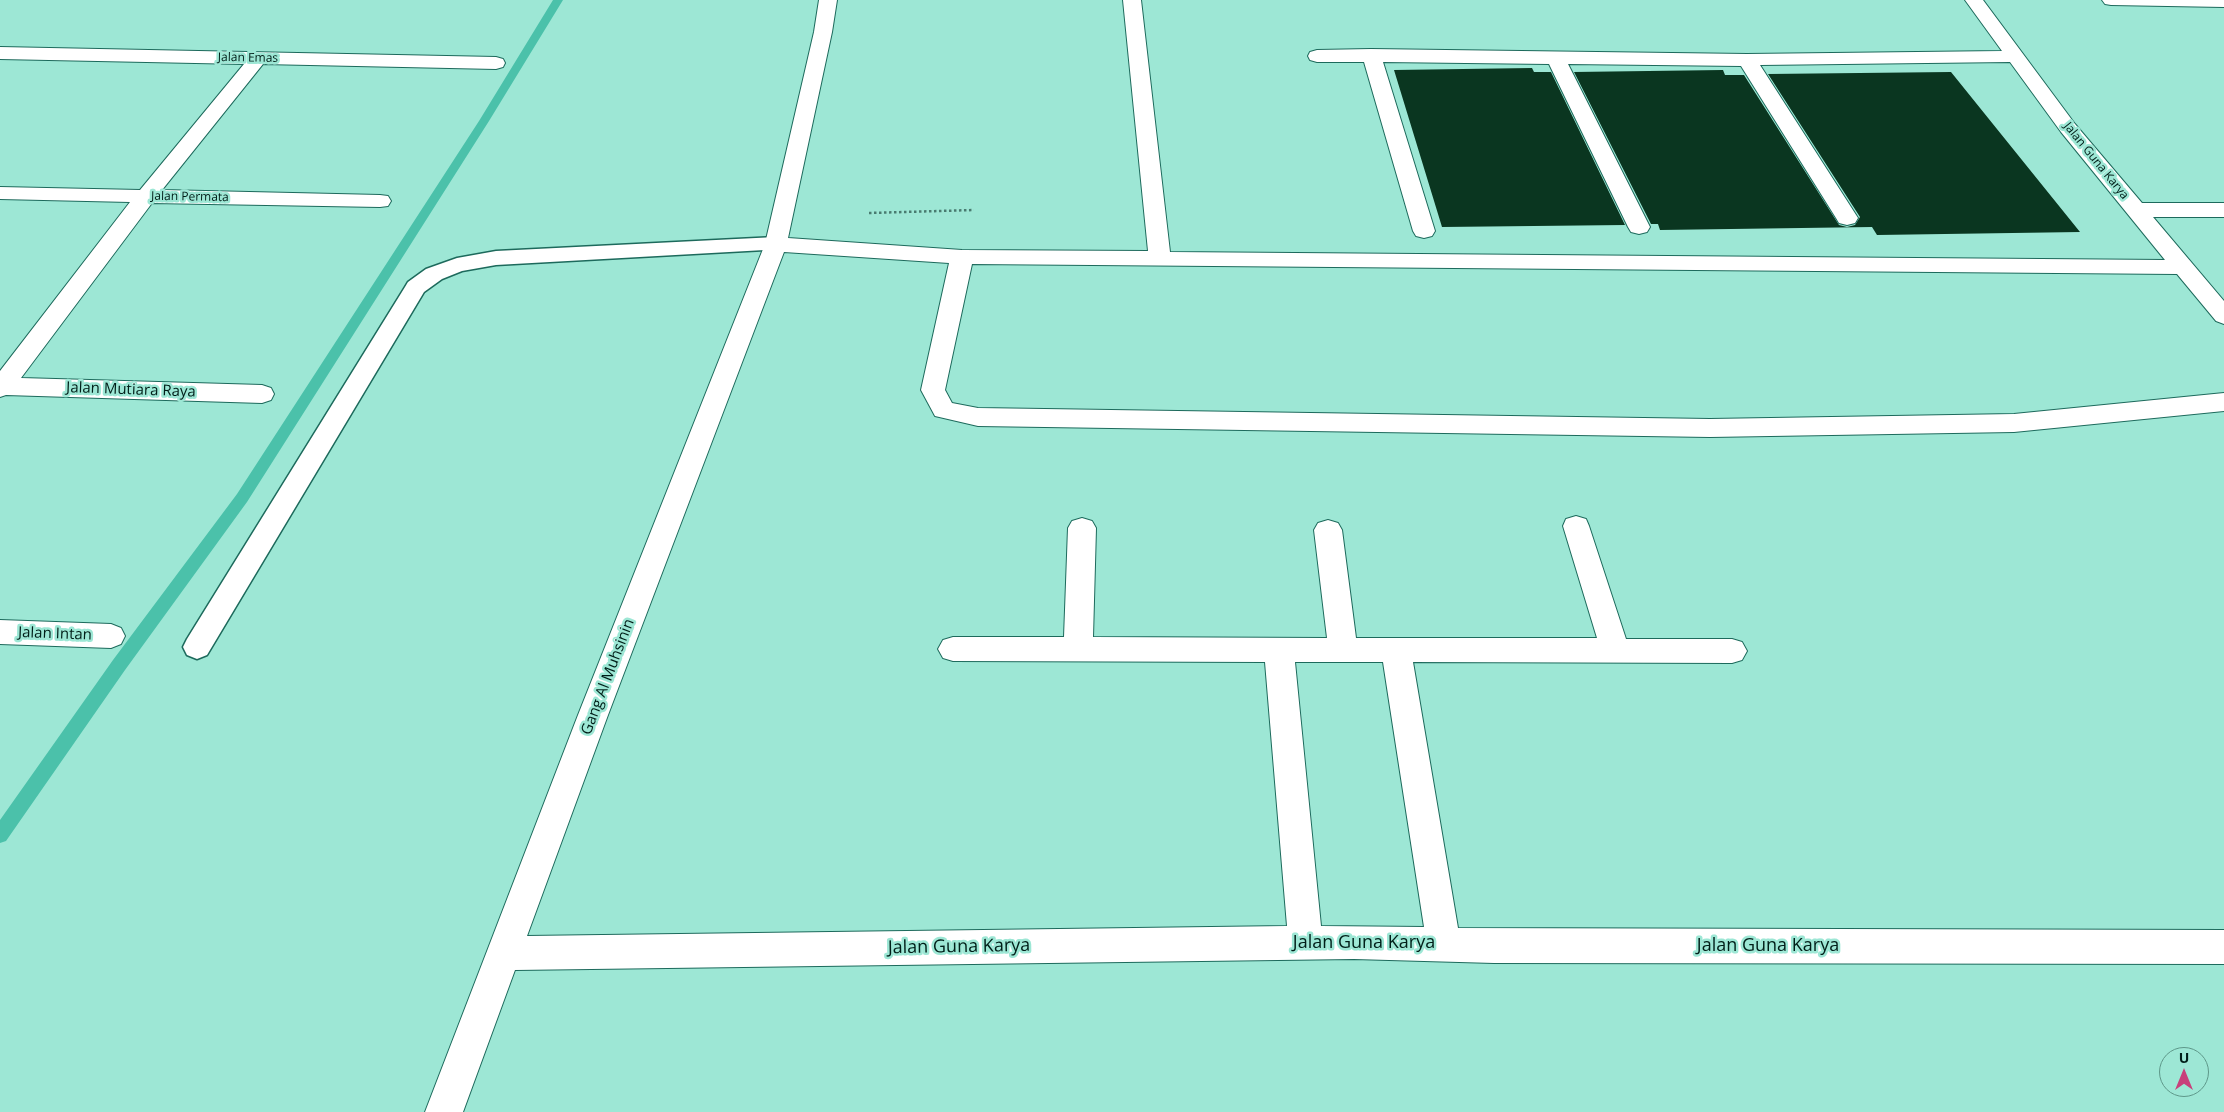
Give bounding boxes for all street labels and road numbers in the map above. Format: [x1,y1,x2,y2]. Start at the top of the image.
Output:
street label: Jalan Emas [218,50,278,66]
street label: Jalan Guna Karya [2061,120,2131,202]
street label: Jalan Permata [151,189,229,205]
street label: Jalan Mutiara Raya [66,379,196,401]
street label: Gang Al Muhsinin [578,617,638,737]
street label: Jalan Intan [18,624,92,644]
street label: Jalan Guna Karya [1293,932,1435,954]
street label: Jalan Guna Karya [888,935,1030,959]
street label: Jalan Guna Karya [1697,935,1839,957]

